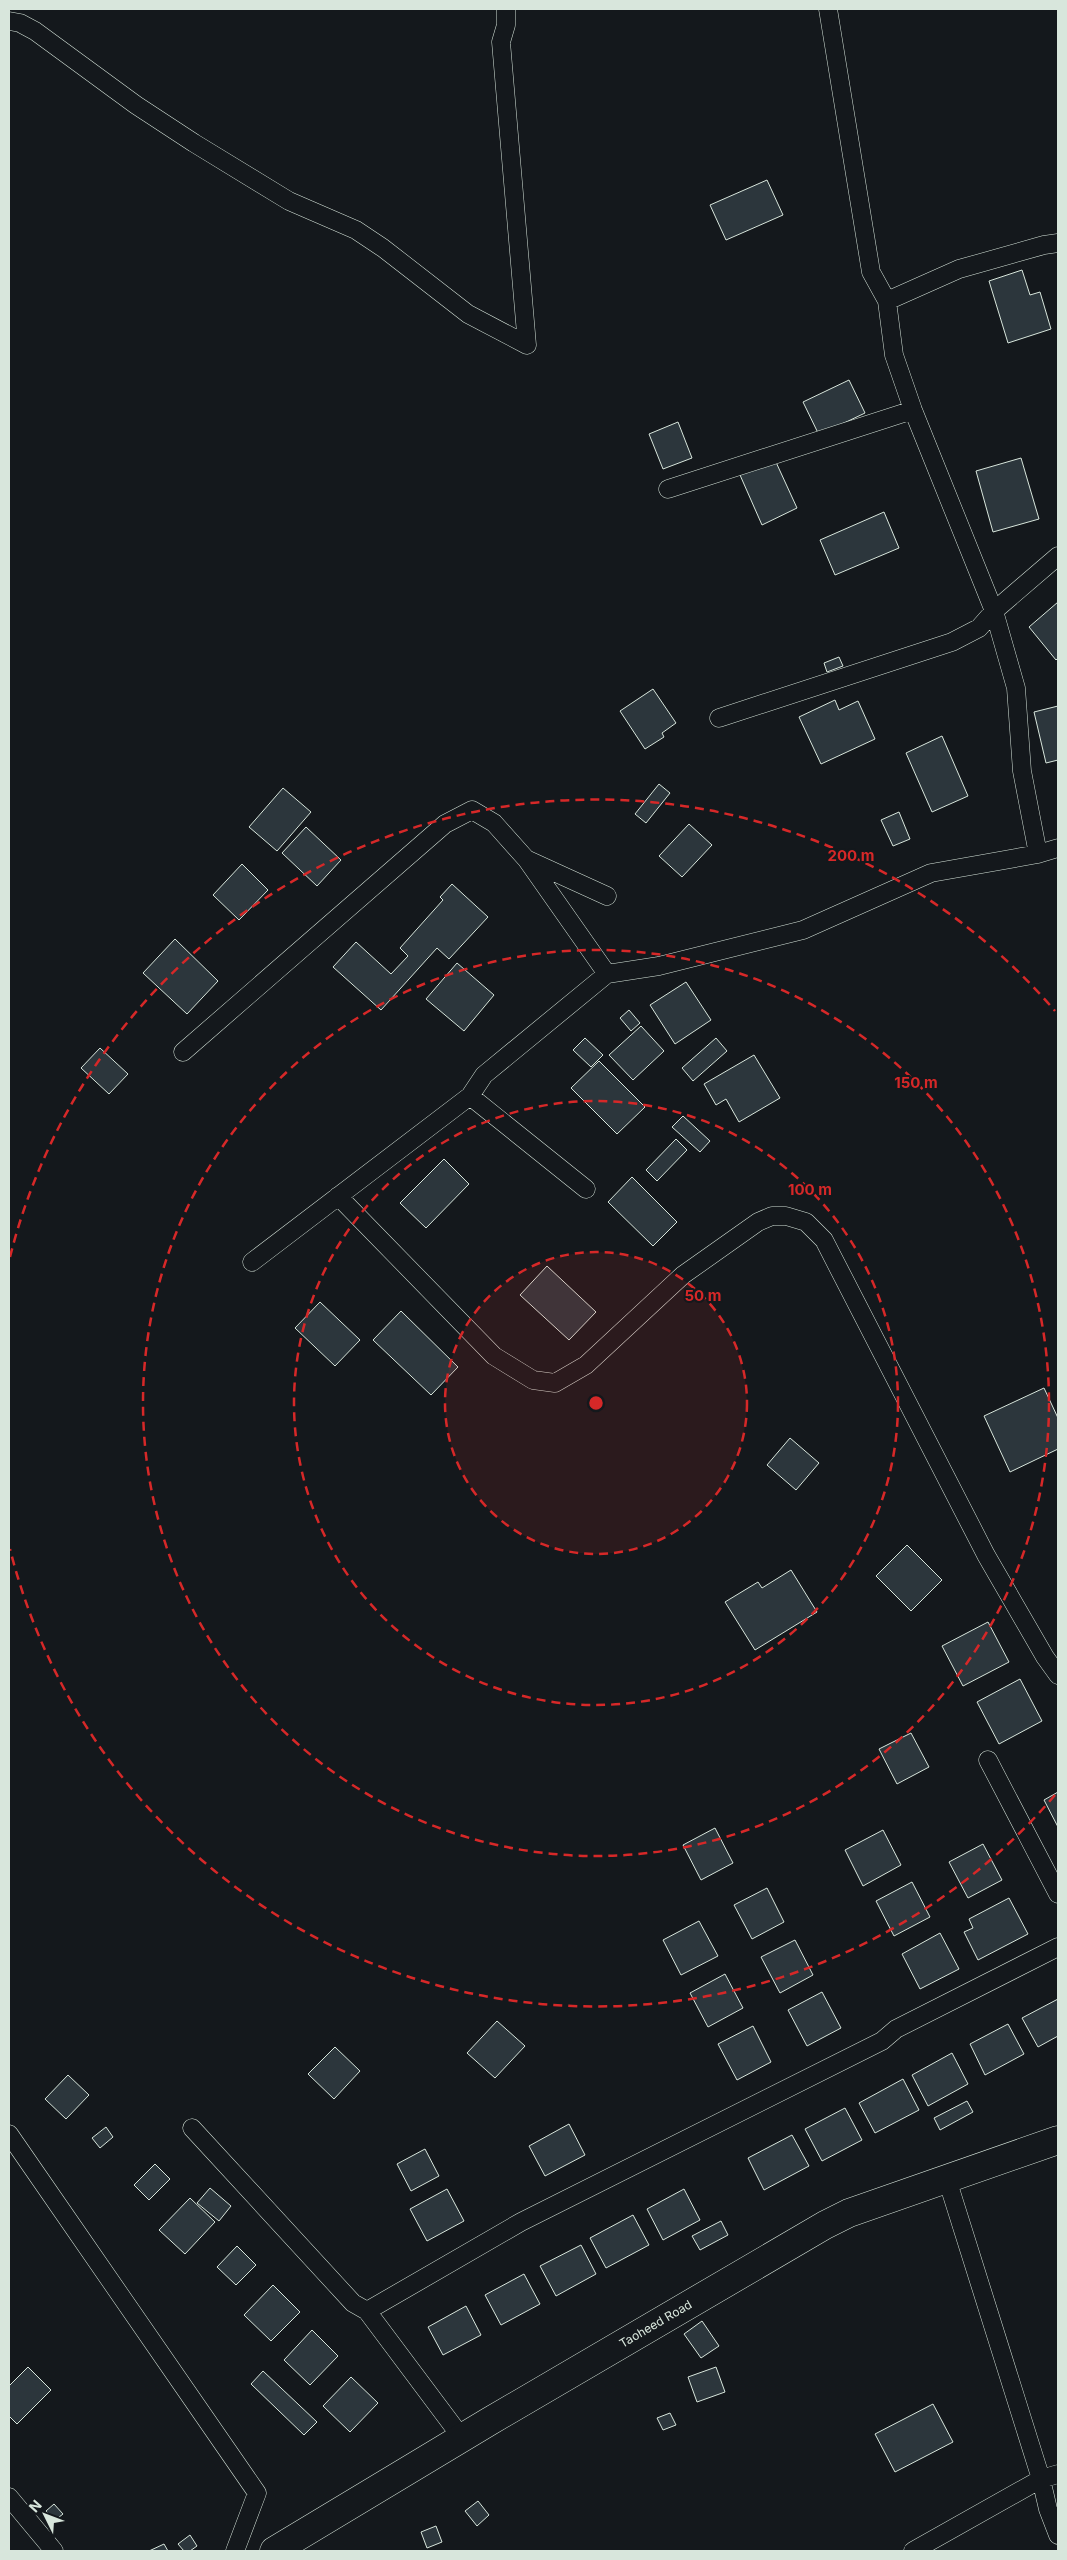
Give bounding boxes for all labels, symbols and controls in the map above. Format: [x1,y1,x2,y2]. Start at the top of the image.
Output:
text: 200 m [828,846,874,865]
text: 150 m [894,1073,938,1092]
text: 100 m [788,1180,832,1199]
text: 50 m [685,1286,721,1305]
centre of rings [587,1394,605,1412]
street label: Taoheed Road [616,2297,694,2351]
north arrow [20,2490,70,2540]
text: N [25,2496,45,2516]

